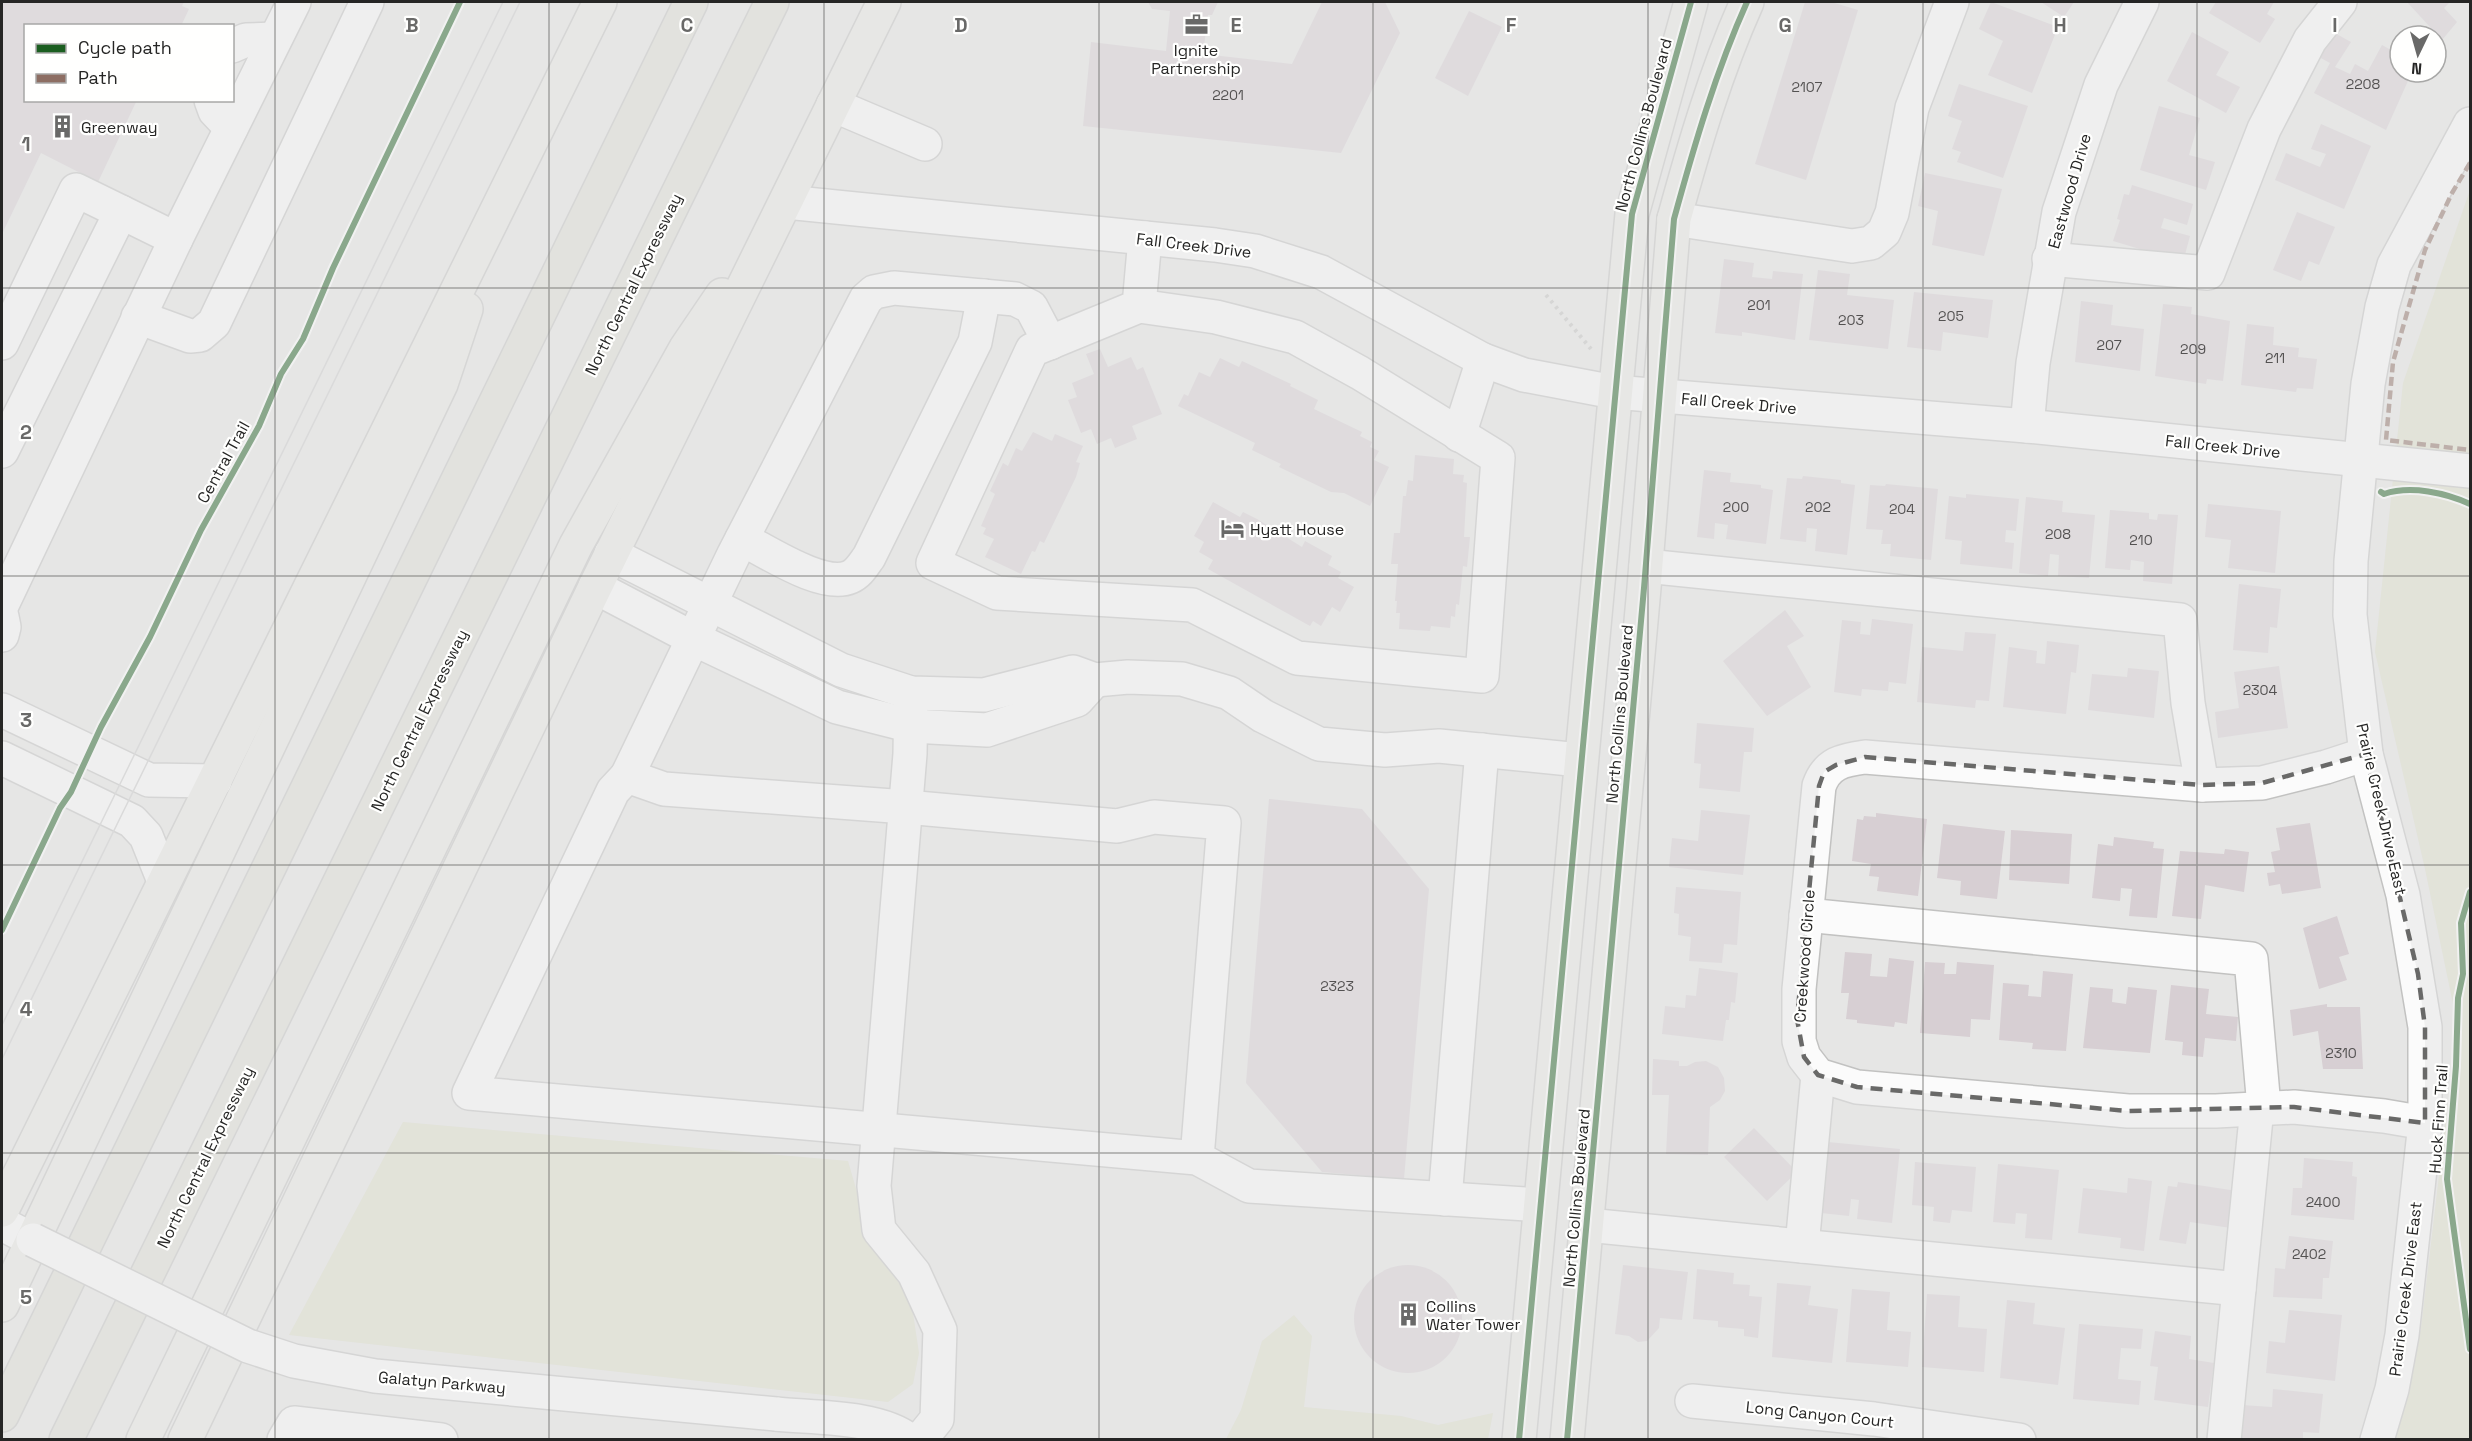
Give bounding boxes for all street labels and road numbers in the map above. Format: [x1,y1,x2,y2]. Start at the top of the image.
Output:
street label: North Collins Boulevard [1610,36,1677,214]
street label: Eastwood Drive [2043,131,2096,251]
street label: North Central Expressway [580,190,687,379]
street label: Fall Creek Drive [1135,228,1253,263]
street label: Fall Creek Drive [1680,388,1797,419]
street label: Central Trail [192,418,255,507]
street label: Fall Creek Drive [2164,430,2282,463]
street label: North Collins Boulevard [1601,624,1638,804]
street label: North Central Expressway [366,626,473,815]
street label: Prairie Creek Drive East [2351,721,2412,897]
street label: Creekwood Circle [1789,889,1820,1023]
street label: North Central Expressway [152,1063,259,1252]
street label: Huck Finn Trail [2424,1064,2453,1174]
street label: North Collins Boulevard [1558,1108,1595,1288]
street label: Prairie Creek Drive East [2384,1200,2427,1378]
street label: Galatyn Parkway [377,1366,507,1399]
street label: Long Canyon Court [1745,1396,1895,1433]

